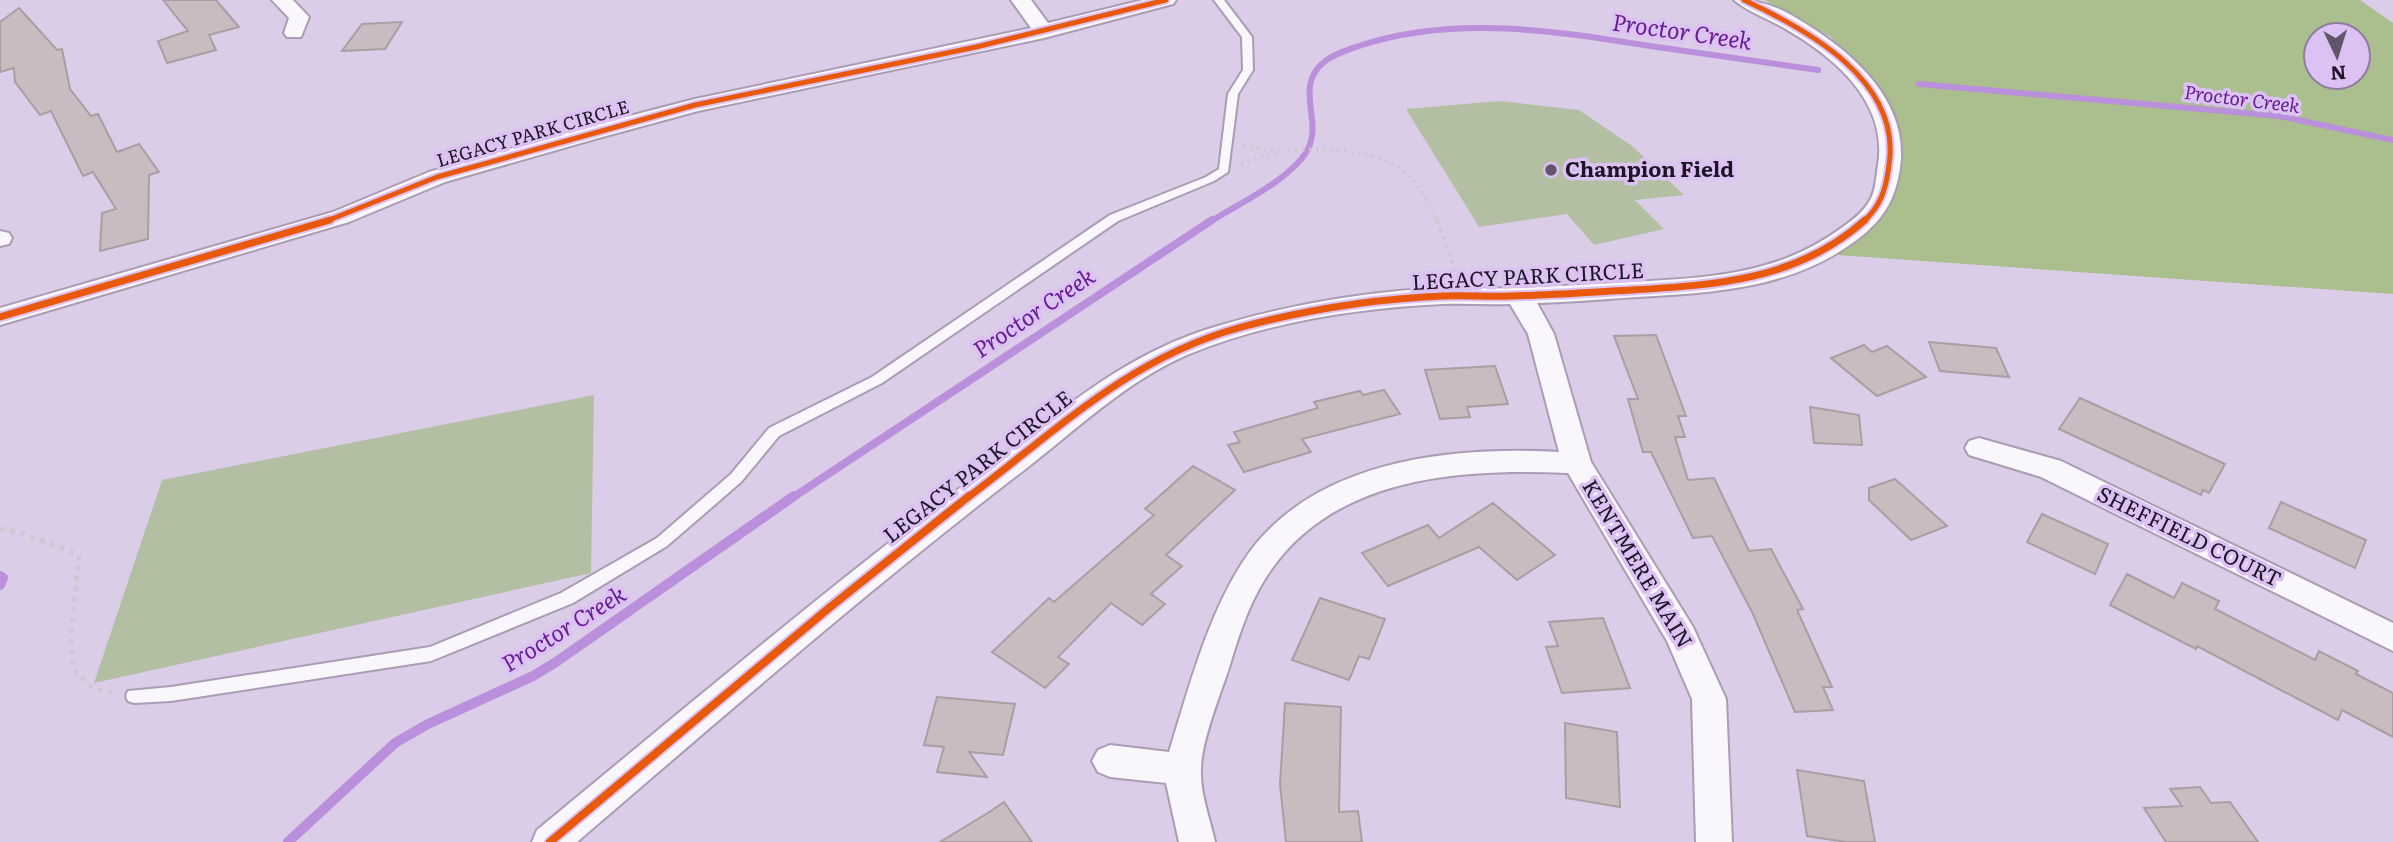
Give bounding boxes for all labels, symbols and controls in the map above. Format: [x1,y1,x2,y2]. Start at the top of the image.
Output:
water label: Proctor Creek [1610,3,1755,57]
north arrow [2302,21,2372,91]
text: N [2329,59,2347,88]
water label: Proctor Creek [2183,77,2302,119]
street label: LEGACY PARK CIRCLE [433,92,632,173]
place label: Champion Field [1565,152,1734,183]
marker: Champion Field [1543,162,1559,178]
street label: LEGACY PARK CIRCLE [1411,253,1645,296]
water label: Proctor Creek [965,258,1101,365]
street label: LEGACY PARK CIRCLE [875,381,1078,549]
street label: KENTMERE MAIN [1576,473,1702,653]
street label: SHEFFIELD COURT [2093,477,2287,593]
water label: Proctor Creek [494,575,632,679]

